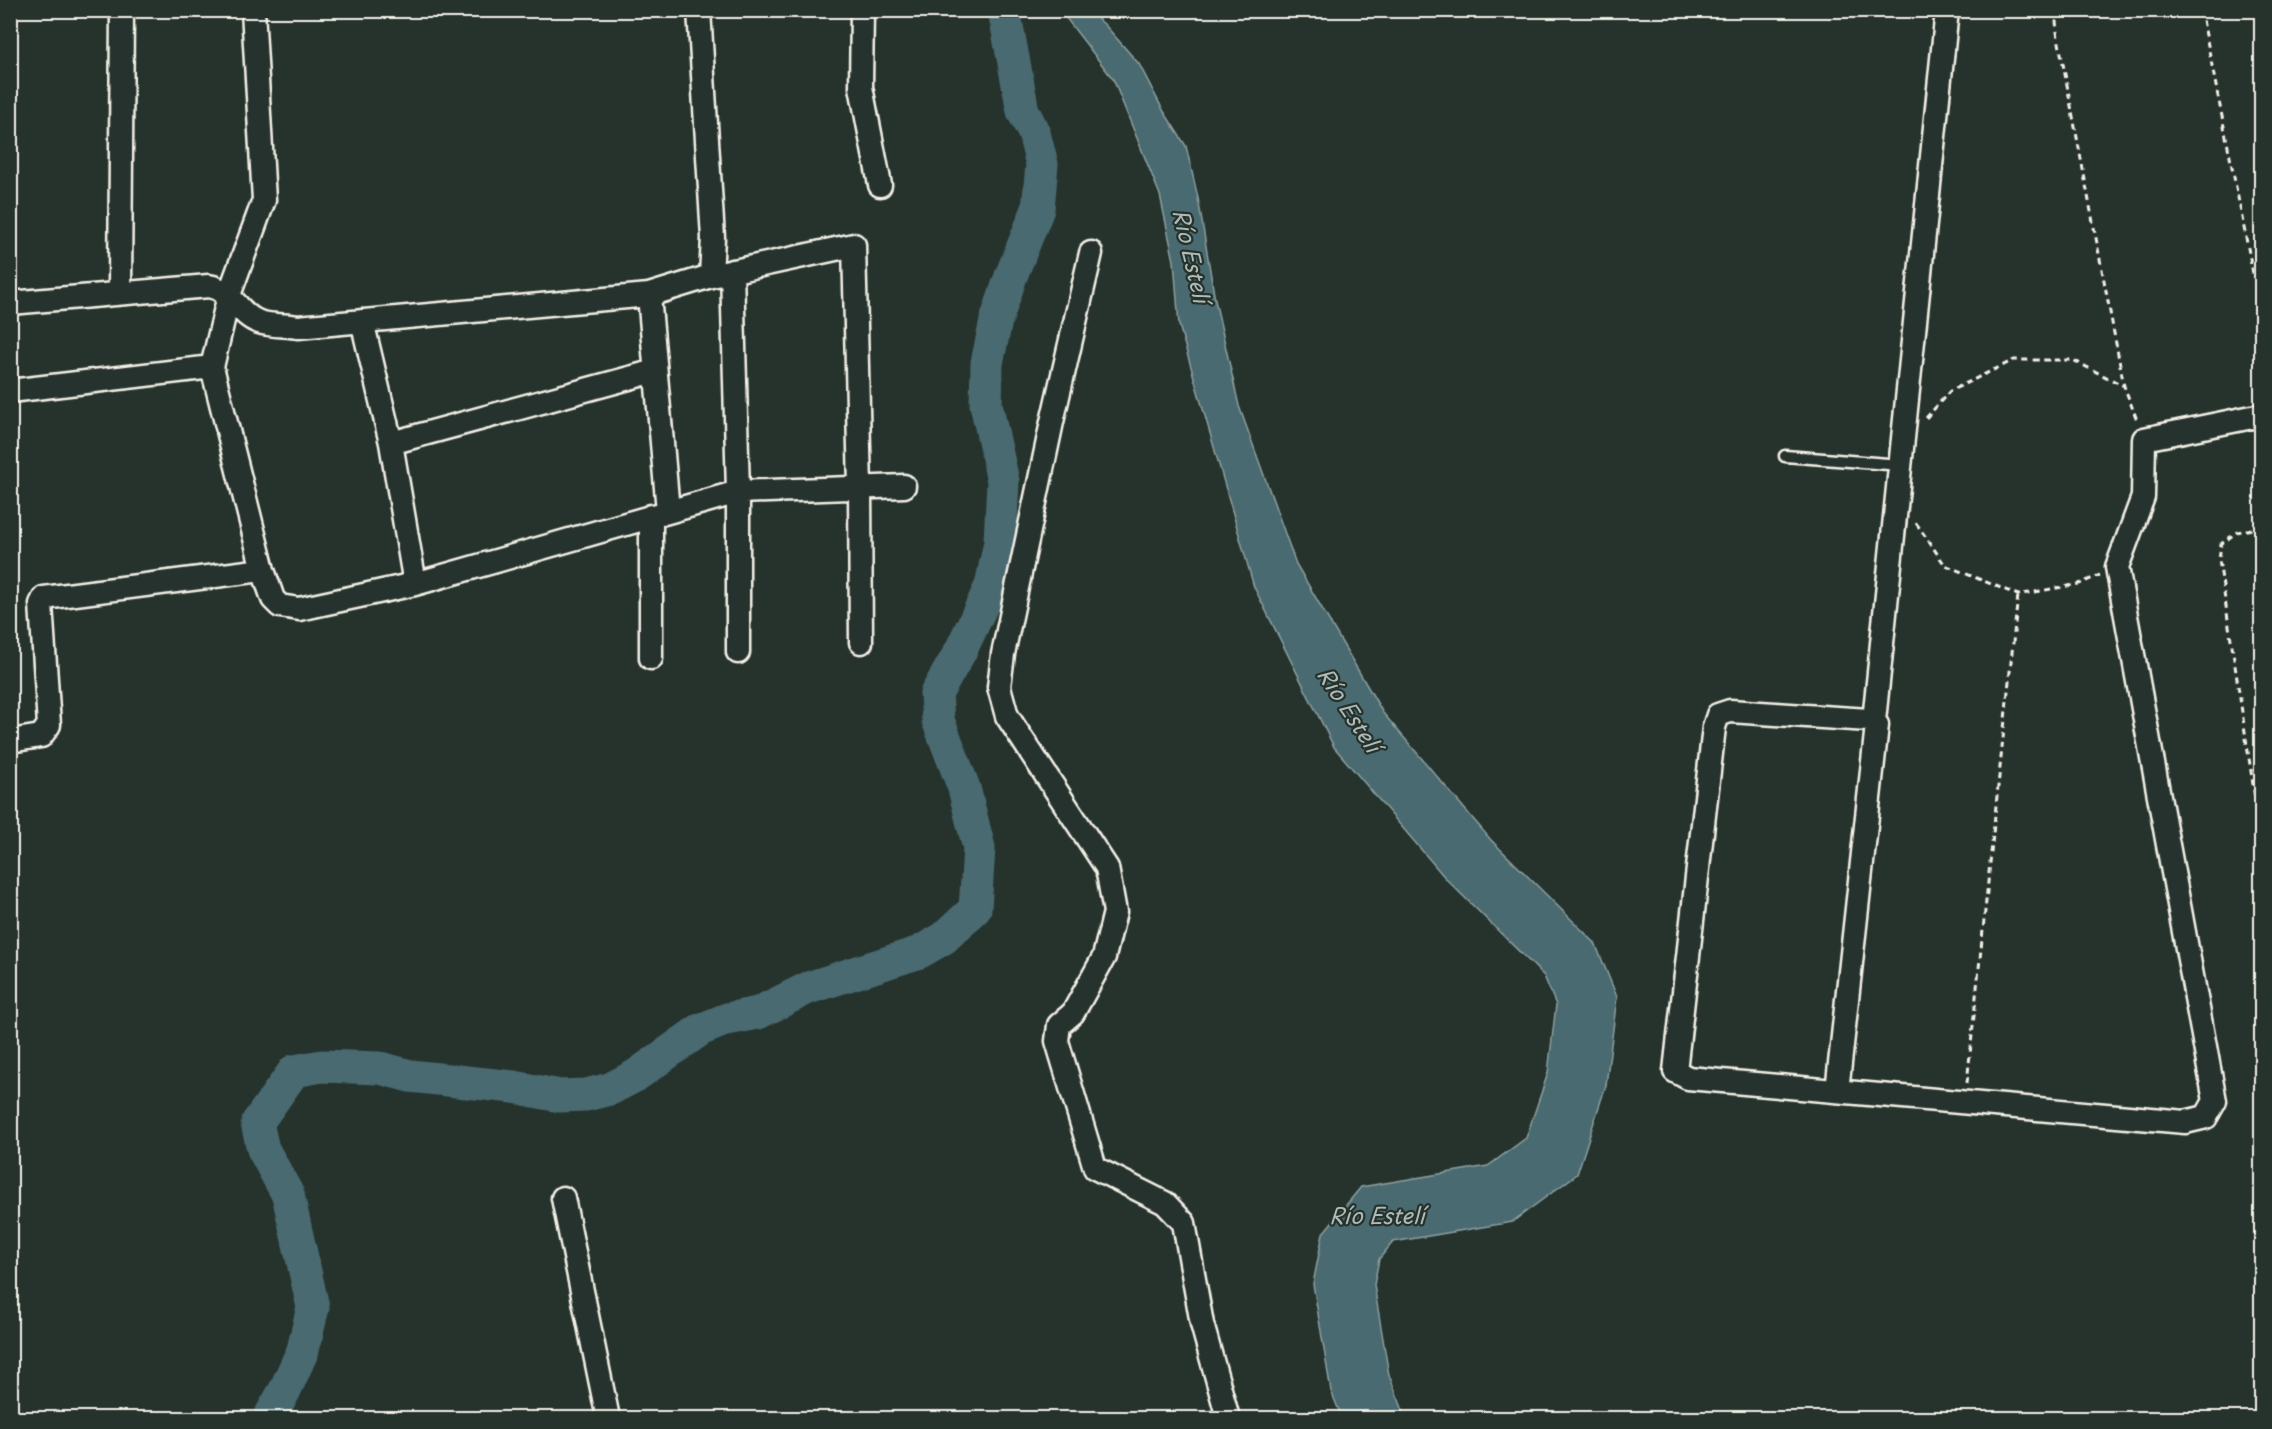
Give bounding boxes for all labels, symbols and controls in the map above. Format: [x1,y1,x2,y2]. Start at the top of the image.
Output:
water label: Río Estelí [1166,205,1220,311]
water label: Río Estelí [1310,660,1393,762]
water label: Río Estelí [1329,1198,1430,1231]

